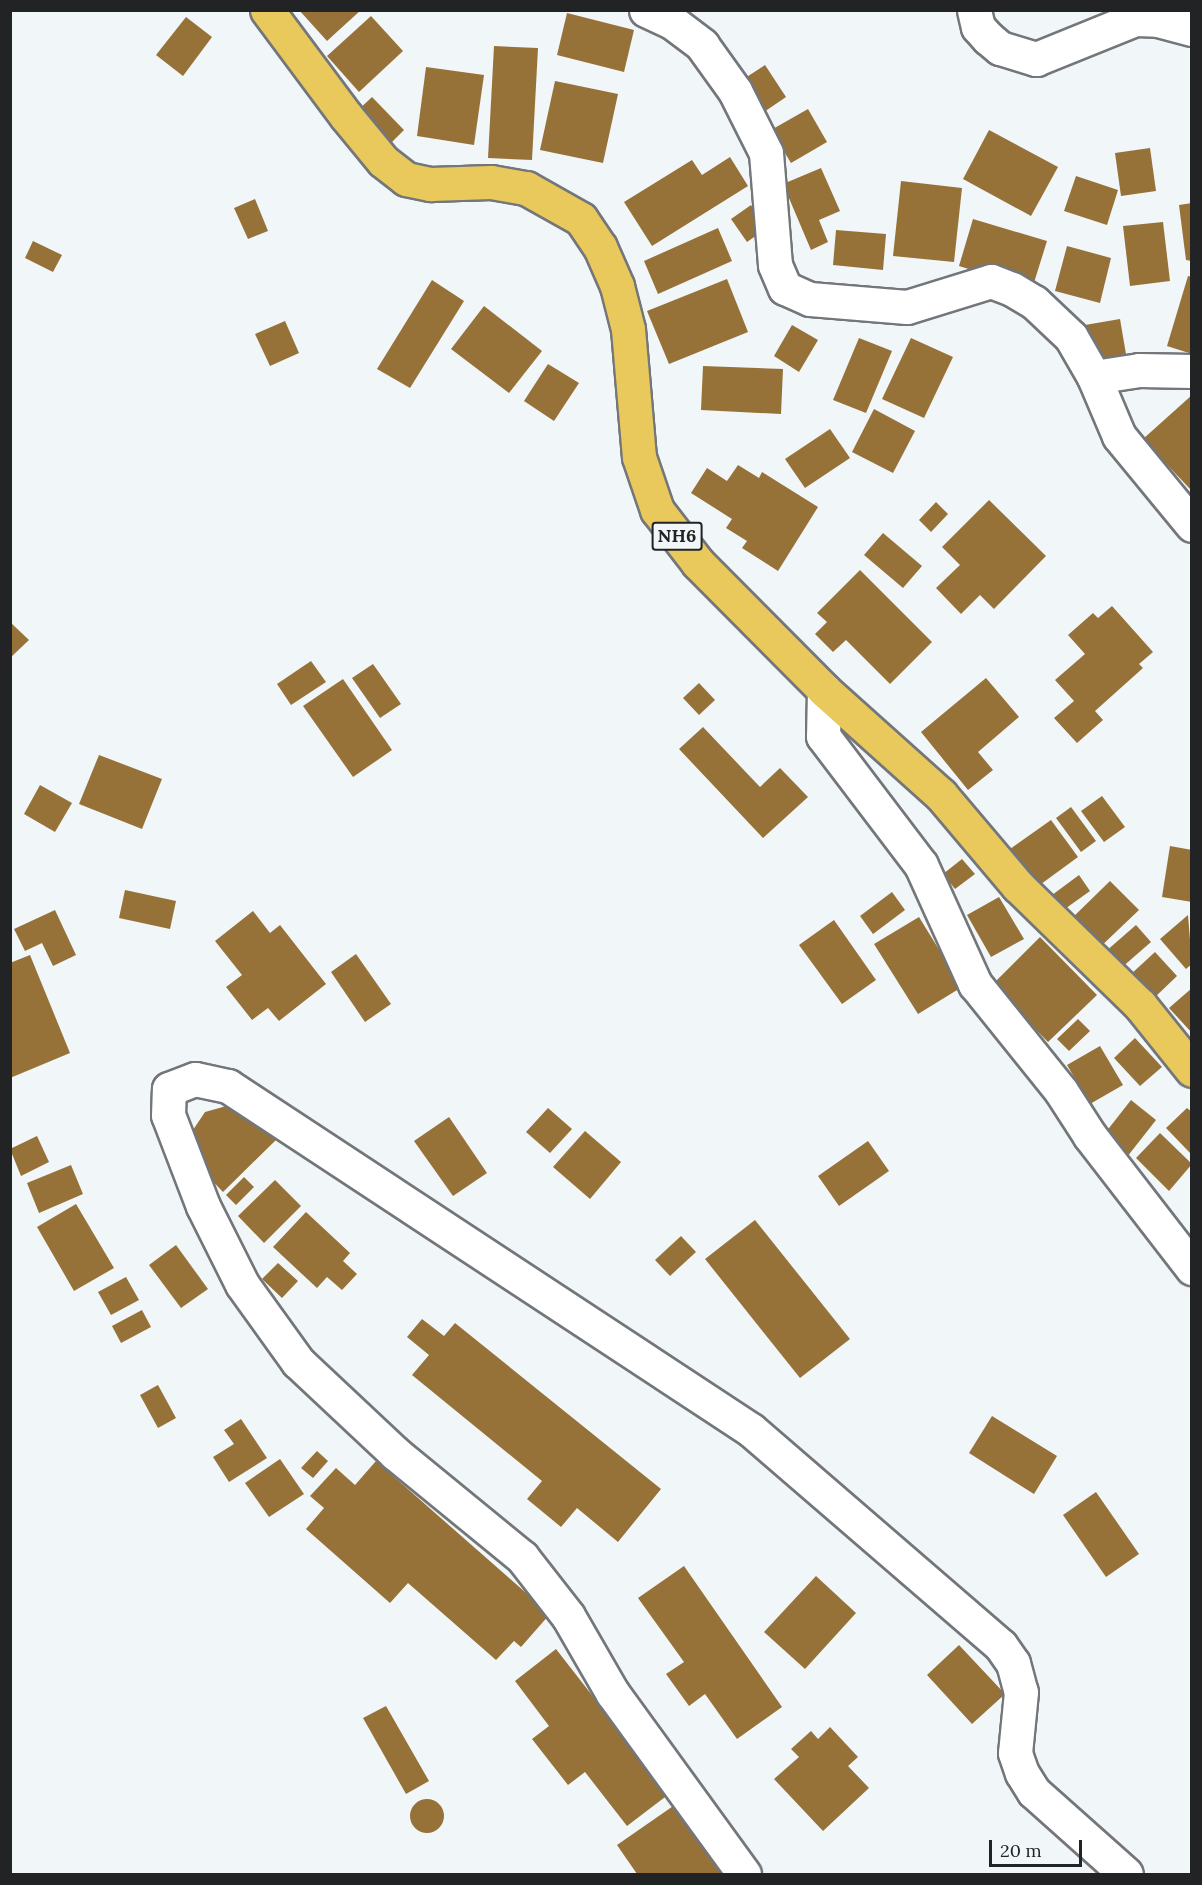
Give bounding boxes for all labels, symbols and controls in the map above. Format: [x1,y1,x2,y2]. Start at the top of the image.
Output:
road number: NH6 [652,521,702,551]
scale bar [992,1828,1085,1866]
text: 20 m [1000,1839,1042,1862]

